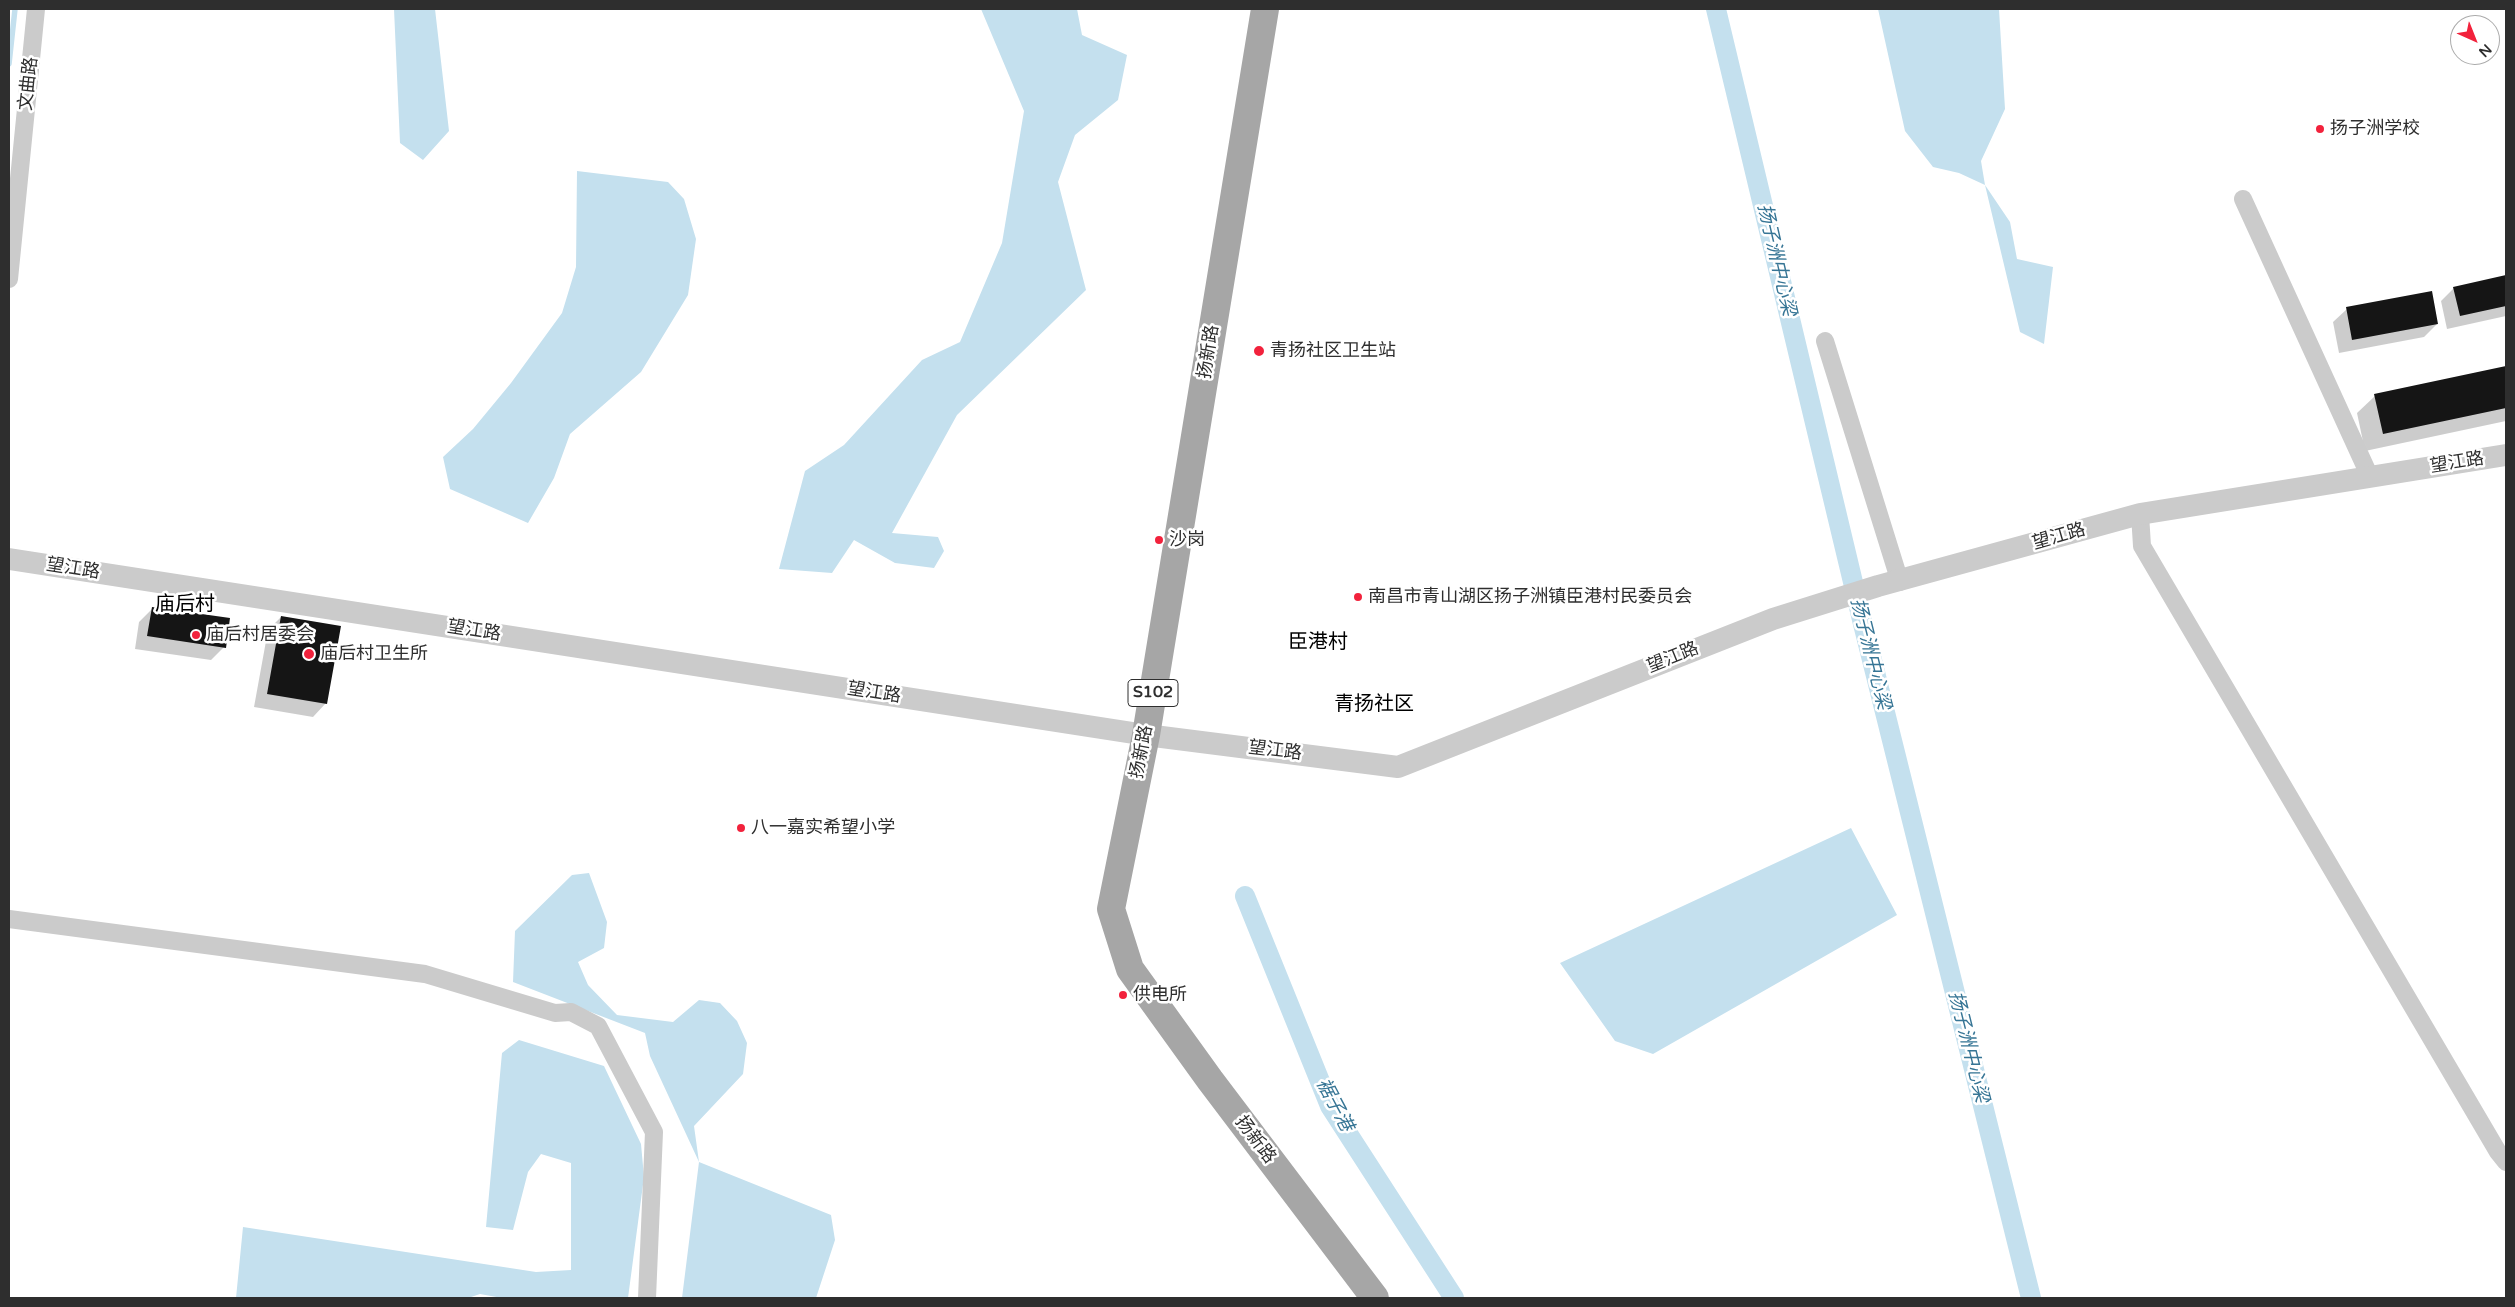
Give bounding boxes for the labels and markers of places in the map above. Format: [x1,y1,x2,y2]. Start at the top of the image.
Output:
place label: 扬子洲学校 [2330,118,2420,140]
marker: 扬子洲学校 [2314,123,2326,135]
place label: 青扬社区卫生站 [1270,340,1396,362]
marker: 青扬社区卫生站 [1252,344,1266,358]
place label: 沙岗 [1169,529,1205,551]
marker: 沙岗 [1153,534,1165,546]
place label: 南昌市青山湖区扬子洲镇臣港村民委员会 [1368,586,1692,608]
marker: 南昌市青山湖区扬子洲镇臣港村民委员会 [1352,591,1364,603]
place label: 庙后村居委会 [206,624,314,646]
marker: 庙后村居委会 [190,629,202,641]
place label: 庙后村卫生所 [320,643,428,665]
marker: 庙后村卫生所 [302,647,316,661]
place label: 八一嘉实希望小学 [751,817,895,839]
marker: 八一嘉实希望小学 [735,822,747,834]
place label: 供电所 [1133,984,1187,1006]
marker: 供电所 [1117,989,1129,1001]

